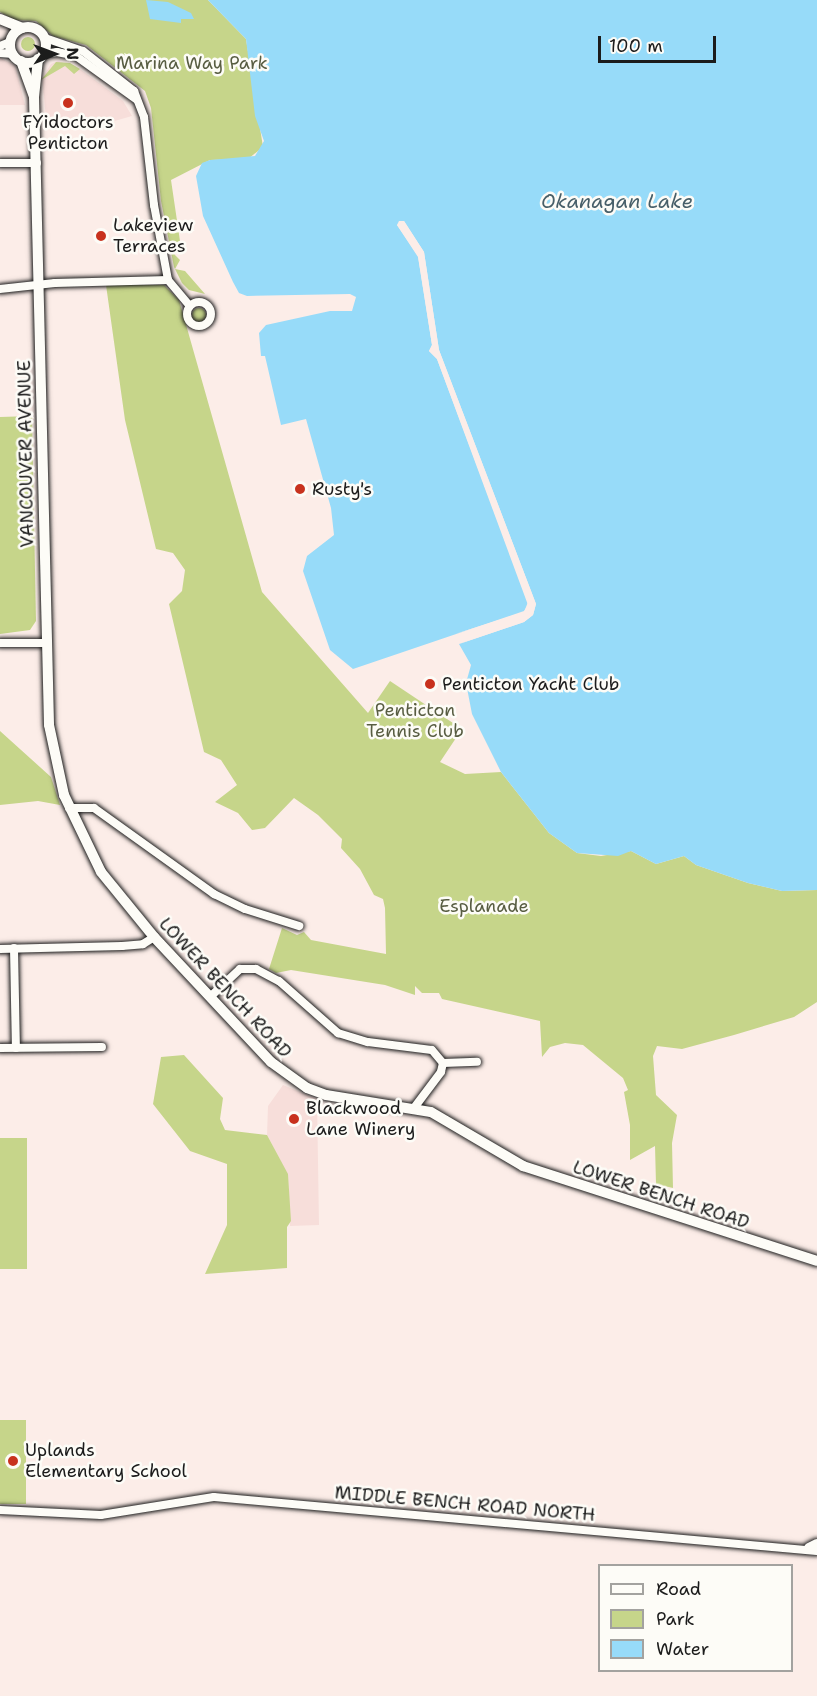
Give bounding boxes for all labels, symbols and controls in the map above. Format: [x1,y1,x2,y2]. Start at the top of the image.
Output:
north arrow [24,24,84,84]
scale bar [601,24,720,62]
text: 100 m [609,34,663,58]
text: N [62,47,83,60]
park label: Marina Way Park [116,52,268,74]
marker: FYidoctors Penticton [61,96,75,110]
place label: FYidoctors Penticton [22,112,114,154]
water label: Okanagan Lake [541,189,693,213]
place label: Lakeview Terraces [113,215,193,258]
marker: Lakeview Terraces [94,229,108,243]
street label: VANCOUVER AVENUE [14,360,38,548]
place label: Rusty's [312,478,372,500]
marker: Rusty's [293,482,307,496]
place label: Penticton Yacht Club [442,673,619,695]
marker: Penticton Yacht Club [423,677,437,691]
park label: Penticton Tennis Club [366,700,464,742]
park label: Esplanade [439,895,529,917]
street label: LOWER BENCH ROAD [154,913,296,1063]
place label: Blackwood Lane Winery [306,1098,415,1140]
marker: Blackwood Lane Winery [287,1112,301,1126]
street label: LOWER BENCH ROAD [570,1156,752,1234]
place label: Uplands Elementary School [25,1440,187,1482]
marker: Uplands Elementary School [6,1454,20,1468]
street label: MIDDLE BENCH ROAD NORTH [334,1482,596,1526]
legend [598,1564,793,1672]
text: Road [656,1577,701,1601]
text: Park [656,1607,695,1631]
text: Water [656,1637,709,1661]

